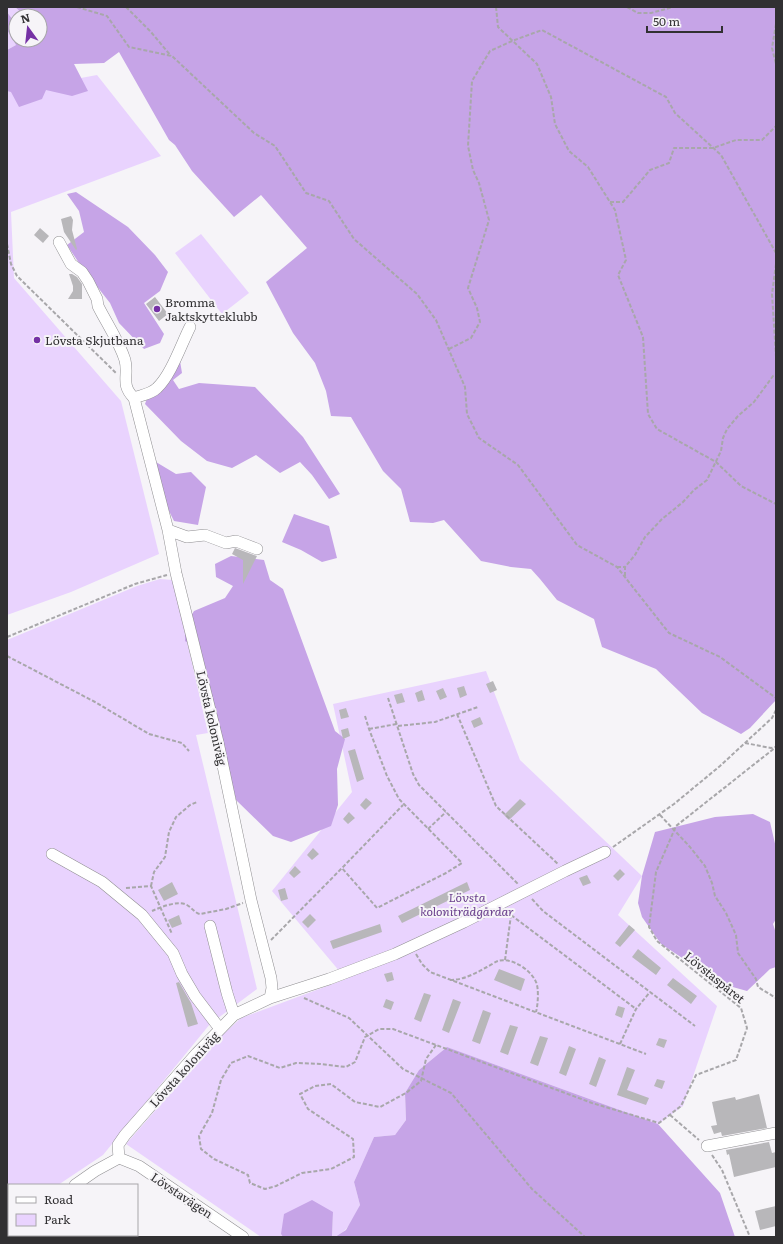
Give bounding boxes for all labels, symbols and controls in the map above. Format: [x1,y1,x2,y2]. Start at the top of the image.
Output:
north arrow [8,8,48,48]
text: N [19,8,32,26]
scale bar [647,8,722,34]
text: 50 m [653,12,680,30]
place label: Bromma Jaktskytteklubb [165,293,258,325]
marker: Bromma Jaktskytteklubb [152,304,162,314]
place label: Lövsta Skjutbana [45,331,144,349]
marker: Lövsta Skjutbana [32,335,42,345]
street label: Lövsta koloniväg [192,669,232,767]
park label: Lövsta koloniträdgårdar [420,888,514,920]
street label: Lövstaspåret [681,947,749,1007]
street label: Lövsta koloniväg [145,1027,223,1111]
street label: Lövstavägen [147,1168,217,1222]
legend [8,1184,138,1236]
text: Road [44,1190,74,1208]
text: Park [44,1210,71,1228]

